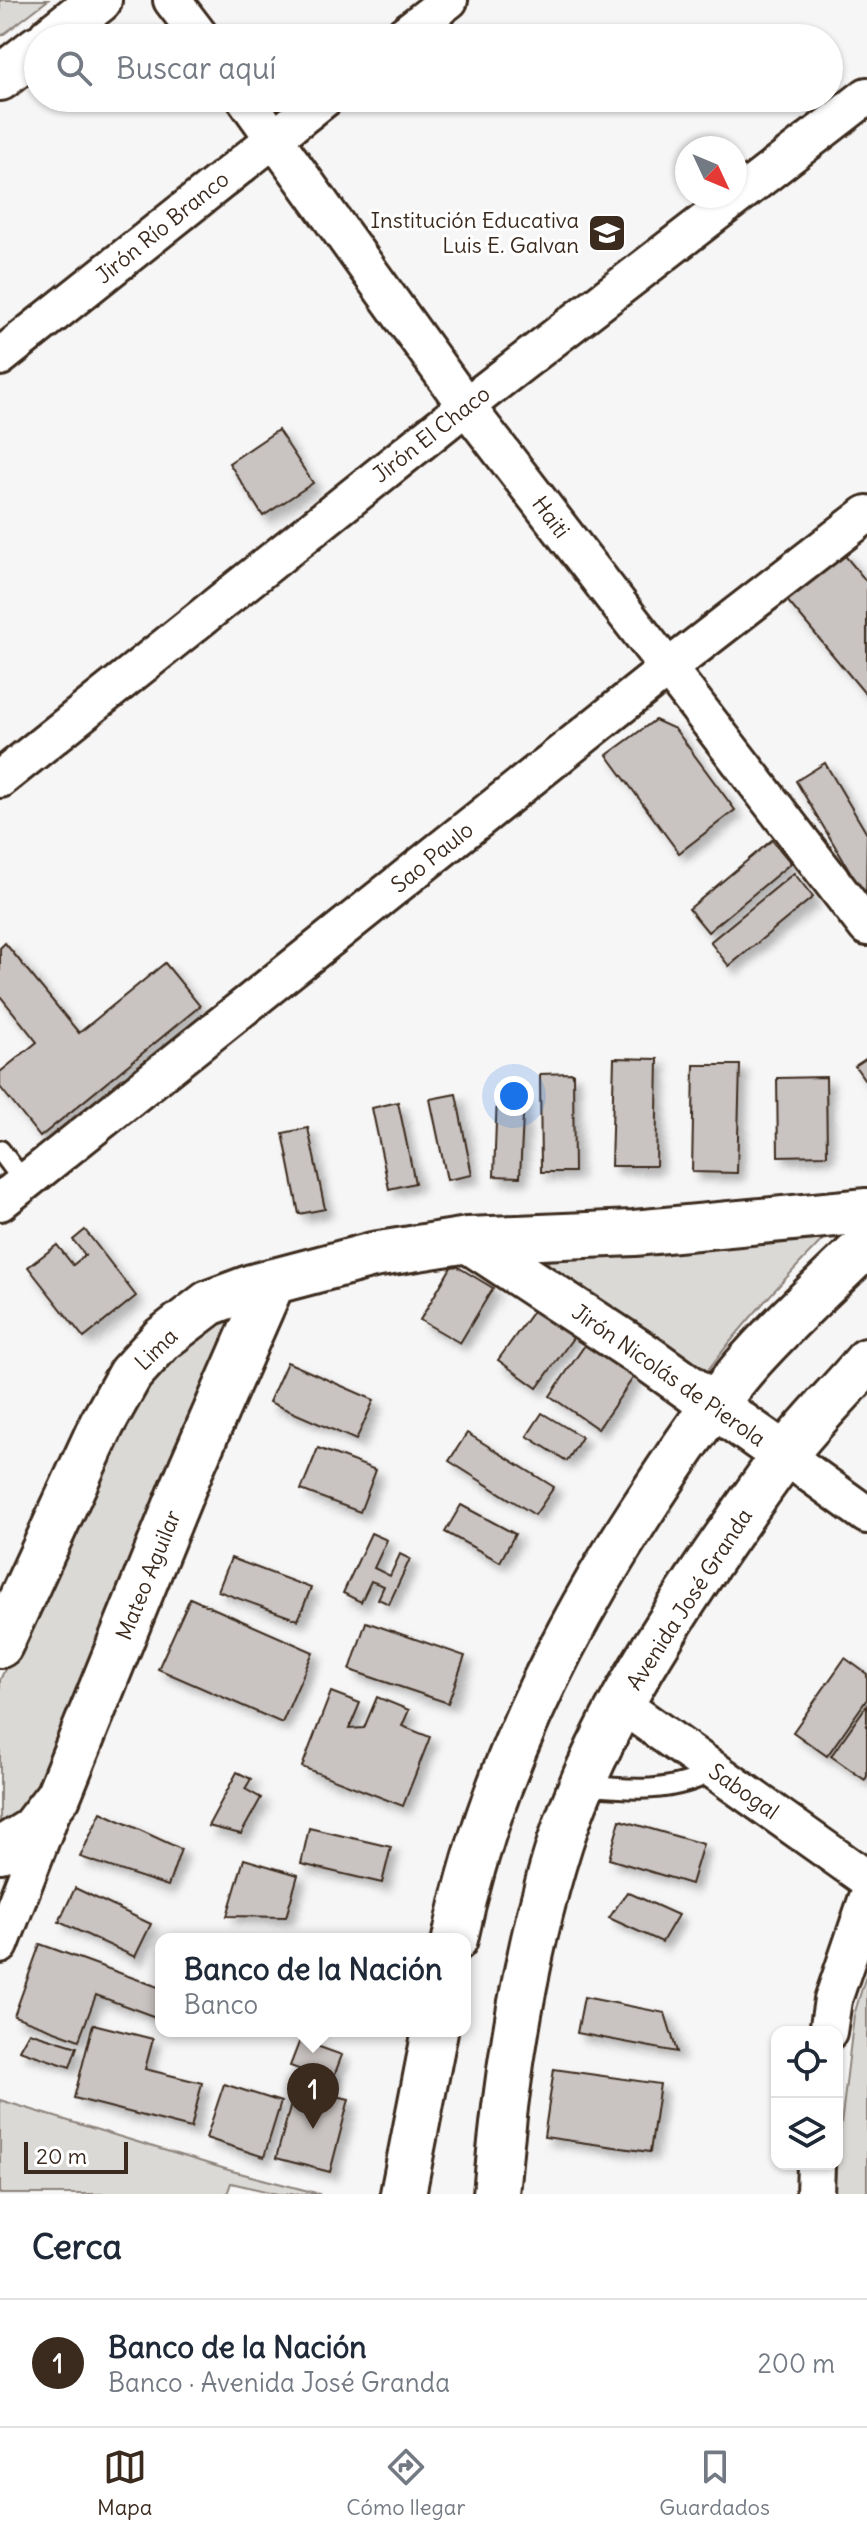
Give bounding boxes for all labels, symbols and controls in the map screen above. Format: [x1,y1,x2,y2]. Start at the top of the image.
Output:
search box [24,24,843,112]
icon: search [52,46,96,90]
text: Buscar aquí [116,49,276,87]
north arrow [675,136,747,208]
street label: Jirón Río Branco [90,165,234,289]
place label: Institución Educativa Luis E. Galvan [371,206,579,259]
school or university icon: Institución Educativa Luis E. Galvan [586,212,628,254]
street label: Jirón El Chaco [367,379,495,489]
street label: Haiti [526,490,576,544]
street label: Sao Paulo [385,815,479,899]
your location [494,1076,534,1116]
street label: Jirón Nicolás de Pierola [567,1298,771,1452]
street label: Lima [129,1322,183,1376]
street label: Avenida José Granda [620,1503,758,1695]
street label: Mateo Aguilar [109,1506,187,1644]
street label: Sabogal [704,1757,784,1825]
popup [155,1933,471,2037]
text: Banco de la Nación [184,1950,442,1988]
text: Banco [184,1988,258,2021]
map controls [771,2026,843,2170]
button: locate [771,2026,843,2098]
pin: 1 [287,2063,339,2129]
button: layers [771,2098,843,2170]
scale bar [24,2138,128,2174]
text: 20 m [36,2142,87,2170]
text: Cerca [32,2225,122,2268]
text: Banco de la Nación [108,2328,367,2366]
text: 1 [53,2347,63,2380]
text: 200 m [758,2347,835,2380]
text: Banco · Avenida José Granda [108,2366,450,2399]
tab: Mapa [97,2445,152,2521]
tab: Cómo llegar [346,2445,465,2521]
tab: Guardados [659,2445,770,2521]

